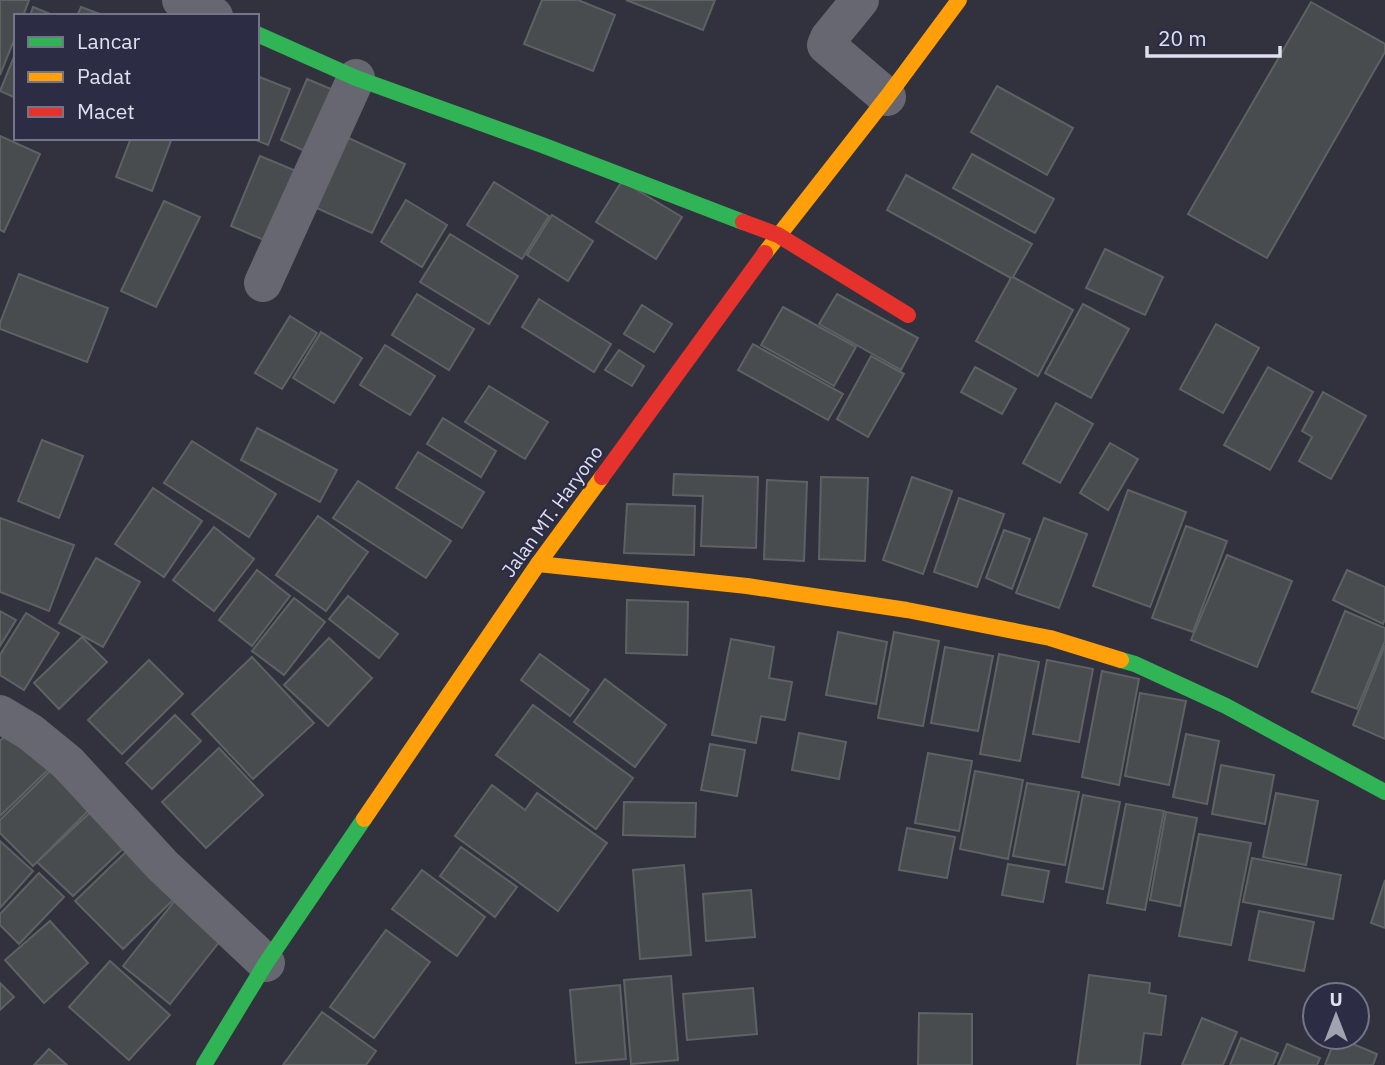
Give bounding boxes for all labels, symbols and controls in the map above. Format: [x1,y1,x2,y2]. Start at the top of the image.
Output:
legend [14,14,259,140]
scale bar [1147,14,1280,58]
text: 20 m [1158,24,1207,52]
text: Lancar [77,27,140,55]
text: Padat [77,62,132,90]
text: Macet [77,97,135,125]
street label: Jalan MT. Haryono [496,440,608,582]
north arrow [1301,981,1371,1051]
text: U [1329,987,1343,1011]

